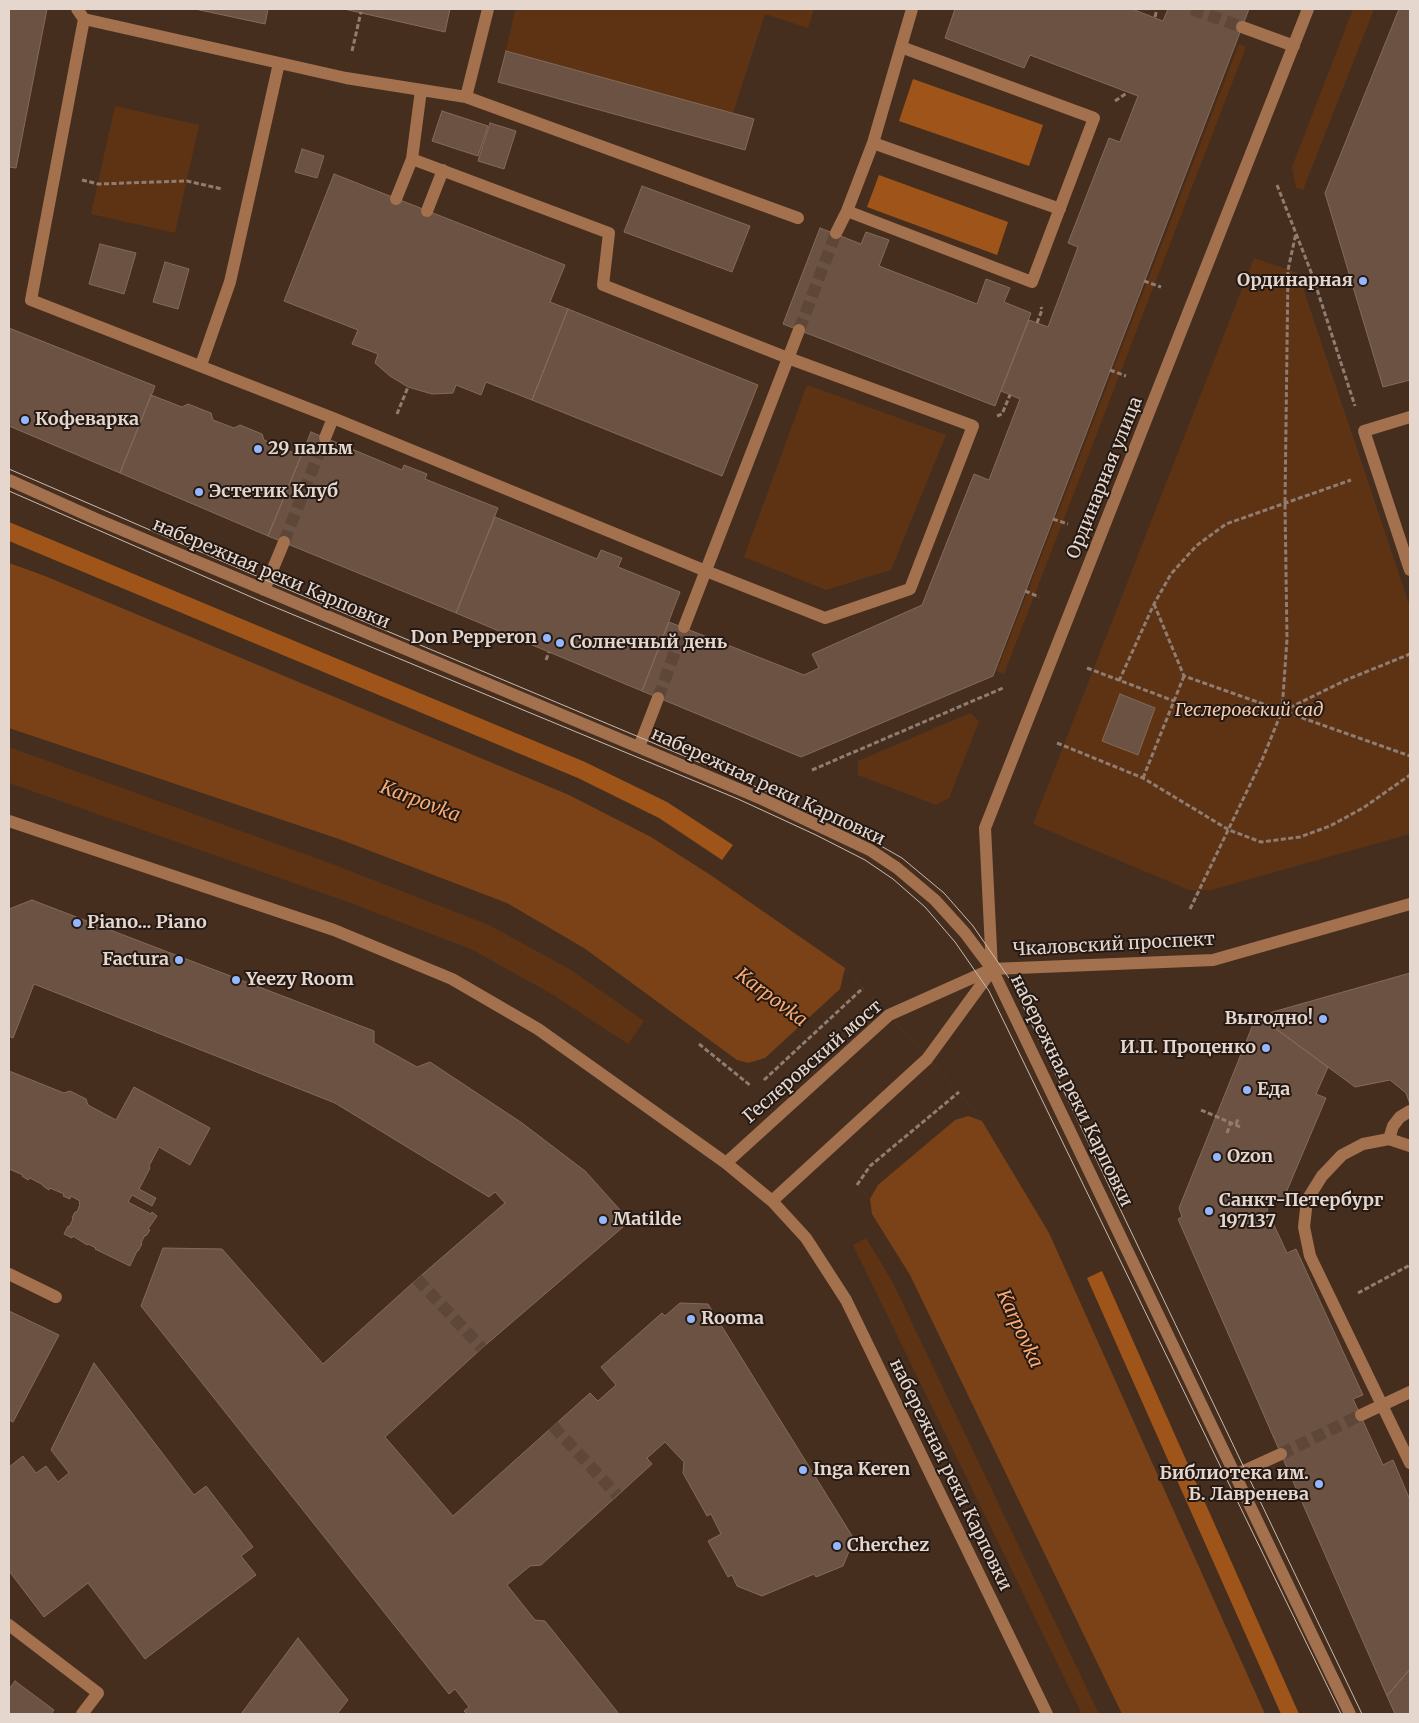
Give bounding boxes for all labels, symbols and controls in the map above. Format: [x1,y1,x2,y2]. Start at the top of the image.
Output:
place label: Ординарная [1237,270,1353,292]
marker: Ординарная [1357,275,1369,287]
street label: Ординарная улица [1063,394,1147,562]
place label: Кофеварка [35,409,139,431]
marker: Кофеварка [19,414,31,426]
place label: 29 пальм [268,438,353,460]
marker: 29 пальм [252,443,264,455]
place label: Эстетик Клуб [209,481,338,503]
marker: Эстетик Клуб [193,486,205,498]
street label: набережная реки Карповки [149,514,393,634]
place label: Don Pepperon [411,627,537,649]
marker: Don Pepperon [541,632,553,644]
place label: Солнечный день [570,632,727,654]
marker: Солнечный день [554,637,566,649]
park label: Геслеровский сад [1175,700,1323,722]
street label: набережная реки Карповки [648,723,888,851]
water label: Karpovka [377,776,463,828]
place label: Piano... Piano [87,912,207,934]
marker: Piano... Piano [71,917,83,929]
street label: Чкаловский проспект [1012,929,1216,961]
place label: Factura [102,949,169,971]
marker: Factura [173,954,185,966]
water label: Karpovka [731,964,811,1032]
place label: Yeezy Room [246,969,354,991]
street label: набережная реки Карповки [1005,971,1137,1211]
marker: Yeezy Room [230,974,242,986]
street label: Геслеровский мост [739,996,887,1128]
place label: Выгодно! [1225,1008,1313,1030]
marker: Выгодно! [1317,1013,1329,1025]
place label: И.П. Проценко [1120,1037,1256,1059]
marker: И.П. Проценко [1260,1042,1272,1054]
place label: Еда [1257,1079,1290,1101]
marker: Еда [1241,1084,1253,1096]
place label: Ozon [1227,1146,1273,1168]
marker: Ozon [1211,1151,1223,1163]
place label: Санкт-Петербург 197137 [1219,1190,1383,1232]
marker: Санкт-Петербург 197137 [1203,1205,1215,1217]
place label: Matilde [613,1209,681,1231]
marker: Matilde [597,1214,609,1226]
water label: Karpovka [991,1286,1047,1372]
place label: Rooma [701,1308,764,1330]
marker: Rooma [685,1313,697,1325]
street label: набережная реки Карповки [884,1355,1016,1595]
place label: Inga Keren [813,1459,910,1481]
place label: Библиотека им. Б. Лавренева [1159,1463,1309,1506]
marker: Inga Keren [797,1464,809,1476]
marker: Библиотека им. Б. Лавренева [1313,1478,1325,1490]
place label: Cherchez [847,1535,929,1557]
marker: Cherchez [831,1540,843,1552]

